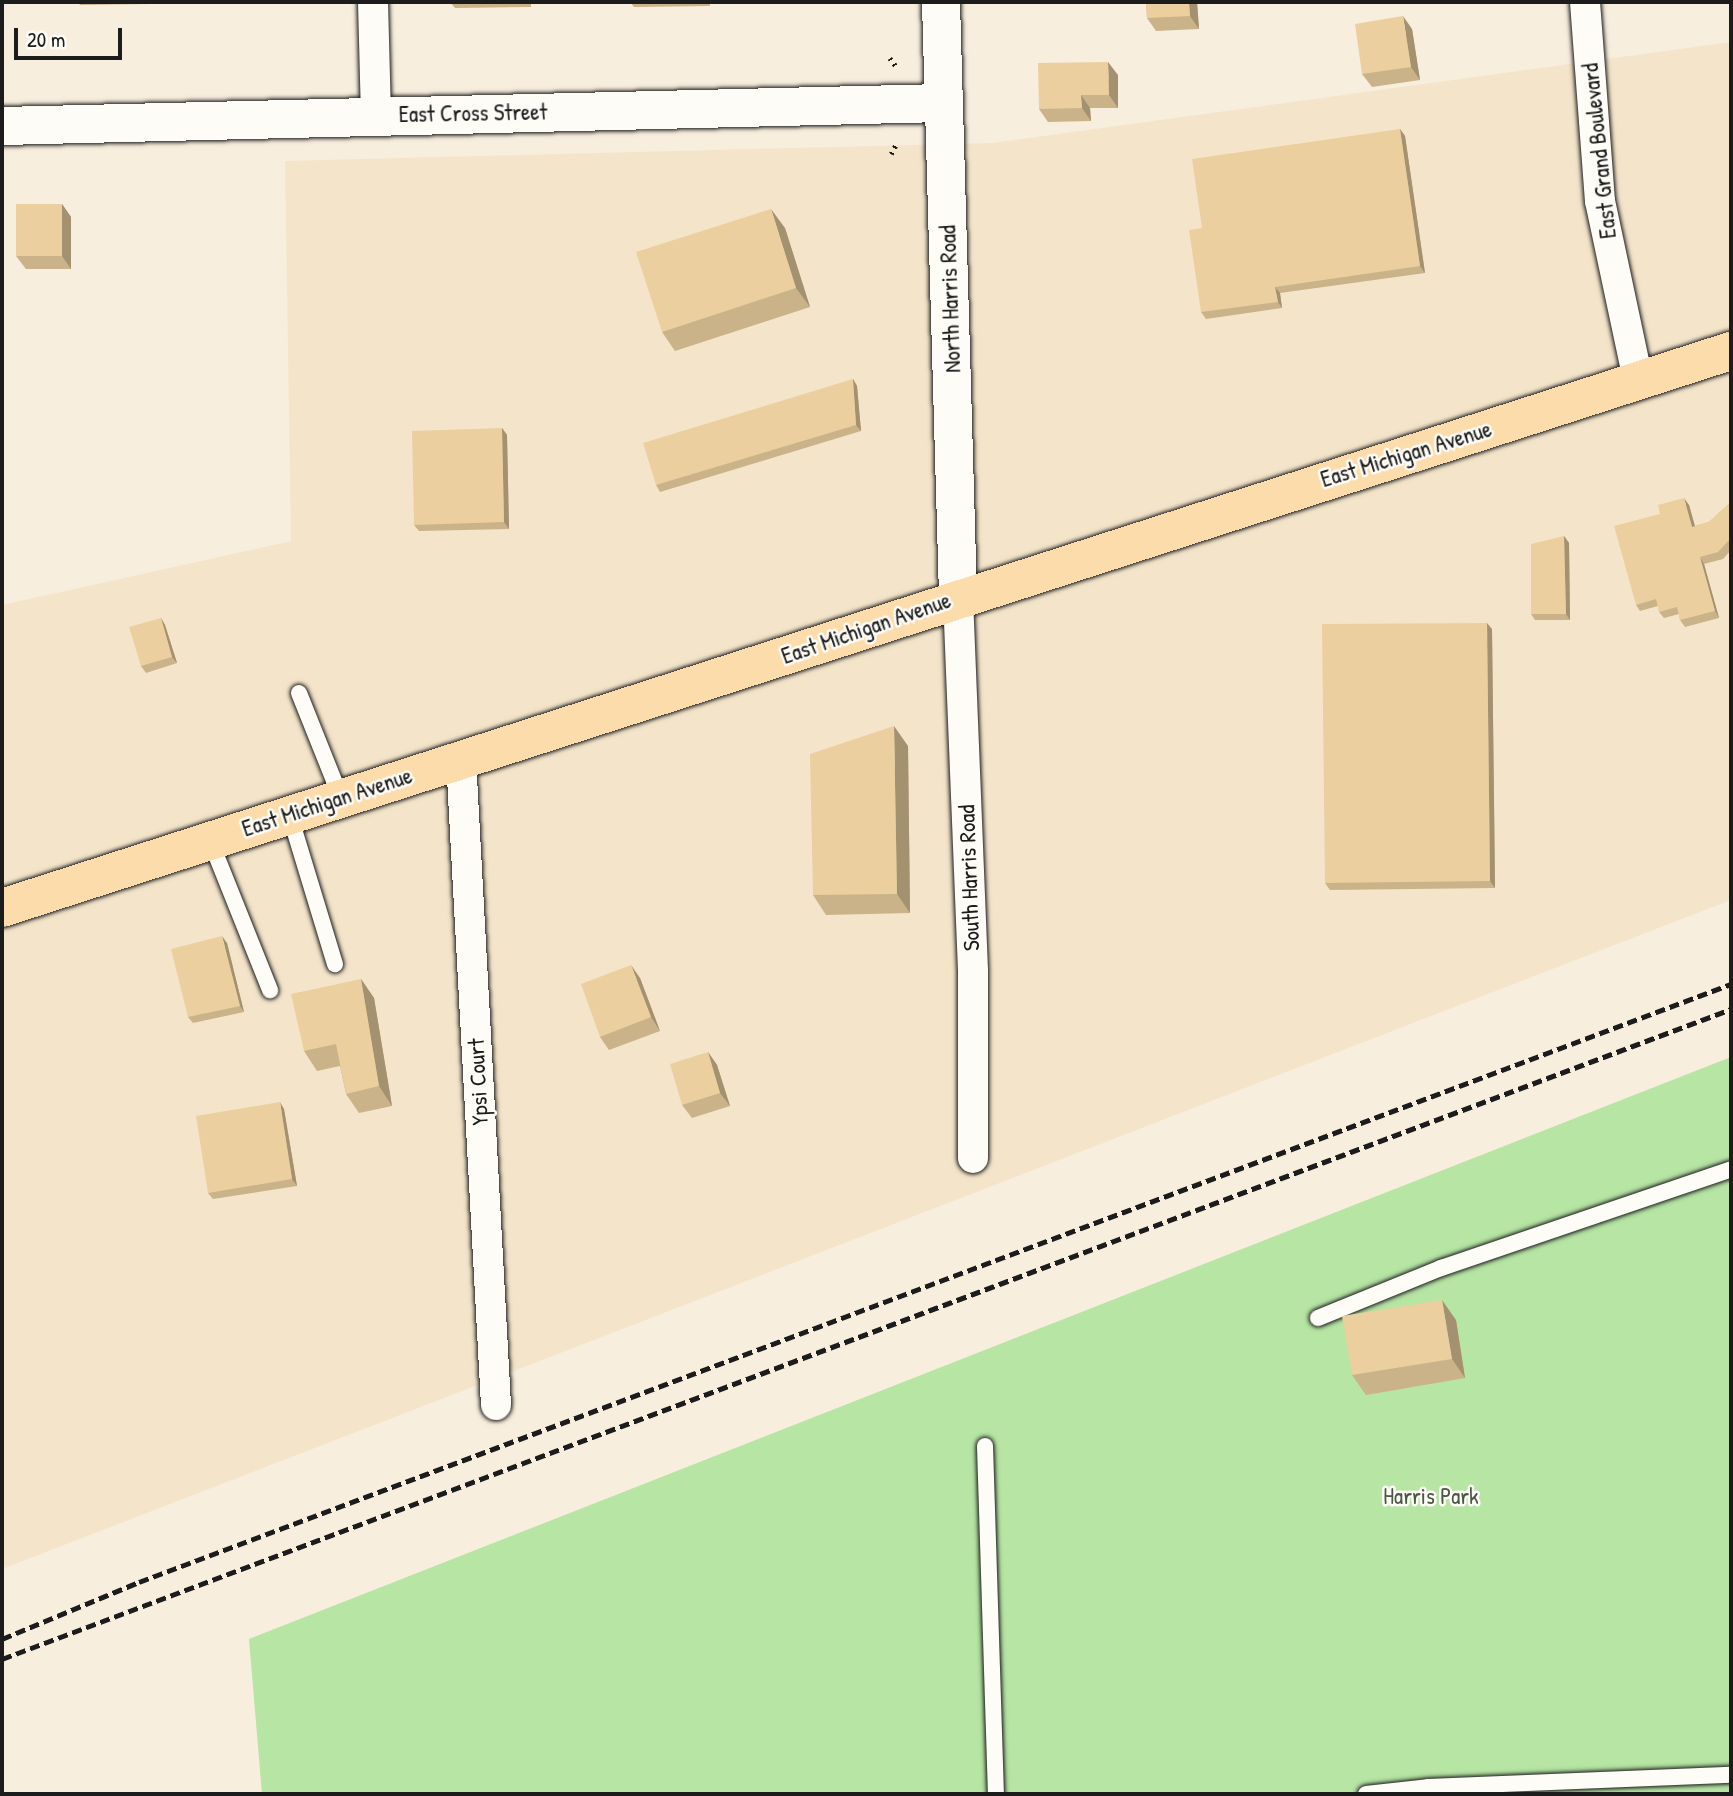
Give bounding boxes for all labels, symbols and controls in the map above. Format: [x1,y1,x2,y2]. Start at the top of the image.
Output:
scale bar [18,14,126,58]
text: 20 m [27,25,65,54]
street label: East Grand Boulevard [1576,62,1622,240]
street label: East Cross Street [399,98,547,128]
street label: North Harris Road [934,225,966,373]
street label: East Michigan Avenue [1317,415,1495,493]
street label: East Michigan Avenue [778,586,954,670]
street label: East Michigan Avenue [239,762,415,842]
street label: South Harris Road [953,804,985,952]
street label: Ypsi Court [462,1038,494,1126]
park label: Harris Park [1383,1482,1479,1510]

